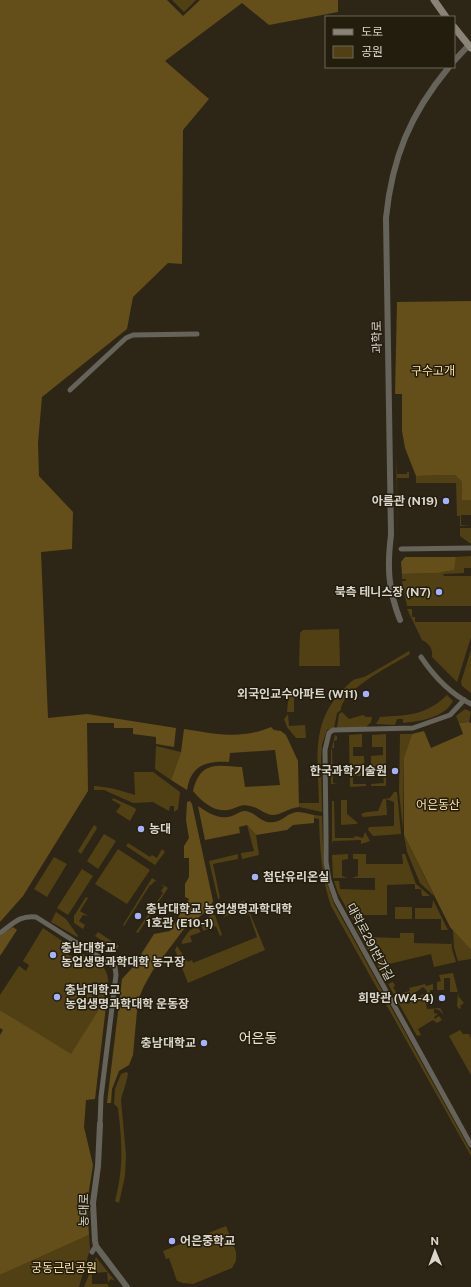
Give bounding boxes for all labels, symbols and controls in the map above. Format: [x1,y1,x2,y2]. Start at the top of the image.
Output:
legend [325,16,455,68]
text: 도로 [361,25,383,39]
text: 공원 [361,45,383,59]
street label: 과학로 [370,320,384,354]
park label: 구수고개 [411,364,455,378]
place label: 아름관 (N19) [372,494,438,508]
marker: 아름관 (N19) [441,496,451,506]
place label: 북측 테니스장 (N7) [334,585,431,599]
marker: 북측 테니스장 (N7) [434,587,444,597]
place label: 외국인교수아파트 (W11) [237,687,358,701]
marker: 외국인교수아파트 (W11) [361,689,371,699]
place label: 한국과학기술원 [310,764,387,778]
marker: 한국과학기술원 [390,766,400,776]
park label: 어은동산 [416,798,460,812]
place label: 농대 [149,822,171,836]
marker: 농대 [136,824,146,834]
place label: 첨단유리온실 [263,870,329,884]
marker: 첨단유리온실 [250,872,260,882]
street label: 대학로291번가길 [344,901,396,983]
place label: 충남대학교 농업생명과학대학 1호관 (E10-1) [146,902,292,930]
marker: 충남대학교 농업생명과학대학 1호관 (E10-1) [133,911,143,921]
place label: 충남대학교 농업생명과학대학 농구장 [61,941,185,969]
marker: 충남대학교 농업생명과학대학 농구장 [48,950,58,960]
place label: 충남대학교 농업생명과학대학 운동장 [65,983,189,1011]
place label: 희망관 (W4-4) [358,991,434,1005]
marker: 충남대학교 농업생명과학대학 운동장 [52,992,62,1002]
marker: 희망관 (W4-4) [437,993,447,1003]
district label: 어은동 [239,1030,277,1046]
place label: 충남대학교 [141,1036,196,1050]
marker: 충남대학교 [199,1038,209,1048]
street label: 농대로 [77,1193,91,1227]
north arrow [415,1231,455,1271]
place label: 어은중학교 [180,1234,235,1248]
text: N [430,1235,439,1247]
marker: 어은중학교 [167,1236,177,1246]
park label: 궁동근린공원 [31,1261,97,1275]

